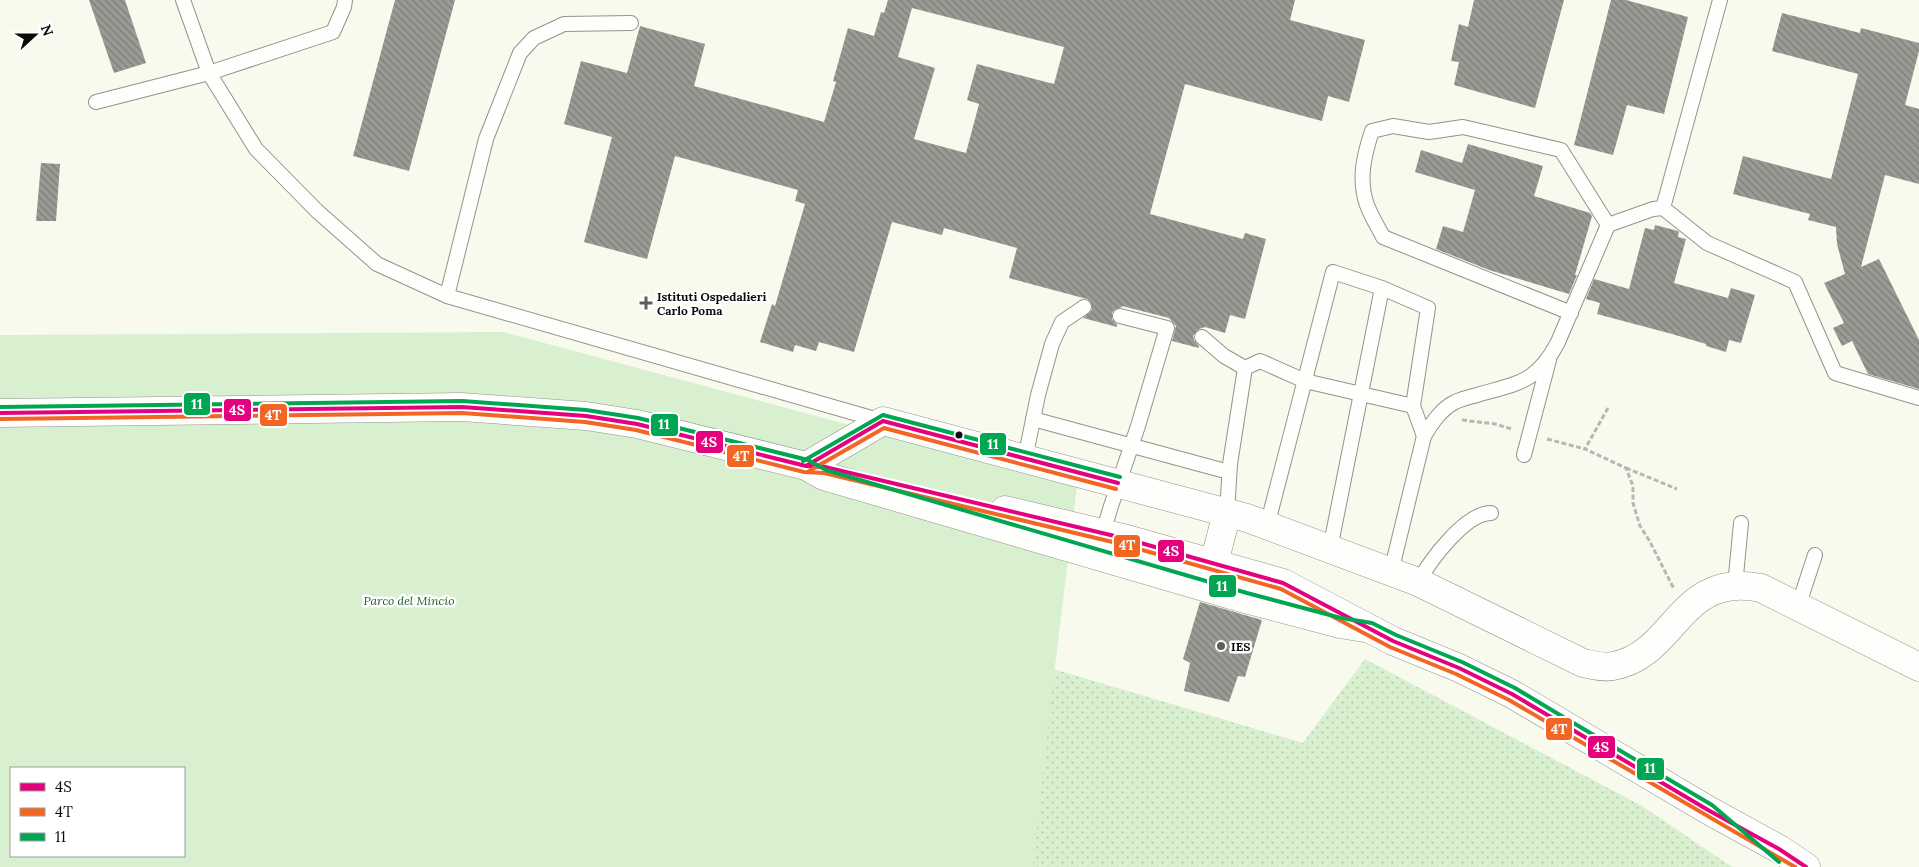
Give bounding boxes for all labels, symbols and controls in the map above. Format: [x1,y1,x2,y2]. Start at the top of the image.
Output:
north arrow [10,10,60,60]
text: N [37,22,58,39]
place label: Istituti Ospedalieri Carlo Poma [657,289,767,318]
marker: Istituti Ospedalieri Carlo Poma [639,296,653,310]
line badge: 11 [183,392,211,416]
text: 11 [191,395,203,413]
line badge: 4S [223,398,252,422]
text: 4S [229,401,245,419]
line badge: 4T [259,403,288,427]
text: 4T [265,406,281,424]
line badge: 11 [650,413,679,437]
text: 11 [658,415,670,433]
line badge: 4S [695,430,724,454]
unlabelled marker [954,430,964,440]
line badge: 11 [979,432,1007,456]
text: 4S [701,433,717,451]
text: 11 [987,435,999,453]
line badge: 4T [726,444,755,468]
text: 4T [733,447,749,465]
line badge: 4T [1113,534,1141,558]
text: 4T [1119,536,1135,554]
line badge: 4S [1157,539,1185,563]
text: 4S [1163,542,1179,560]
line badge: 11 [1208,574,1237,598]
text: 11 [1216,577,1228,595]
park label: Parco del Mincio [364,593,454,608]
place label: IES [1231,639,1250,654]
marker: IES [1215,640,1227,652]
line badge: 4T [1545,717,1573,741]
text: 4T [1551,720,1567,738]
line badge: 4S [1587,735,1616,759]
text: 4S [1593,738,1609,756]
line badge: 11 [1636,757,1665,781]
text: 11 [1644,759,1656,777]
legend [10,767,185,857]
text: 4S [55,777,72,796]
text: 4T [55,802,73,821]
text: 11 [55,827,66,846]

